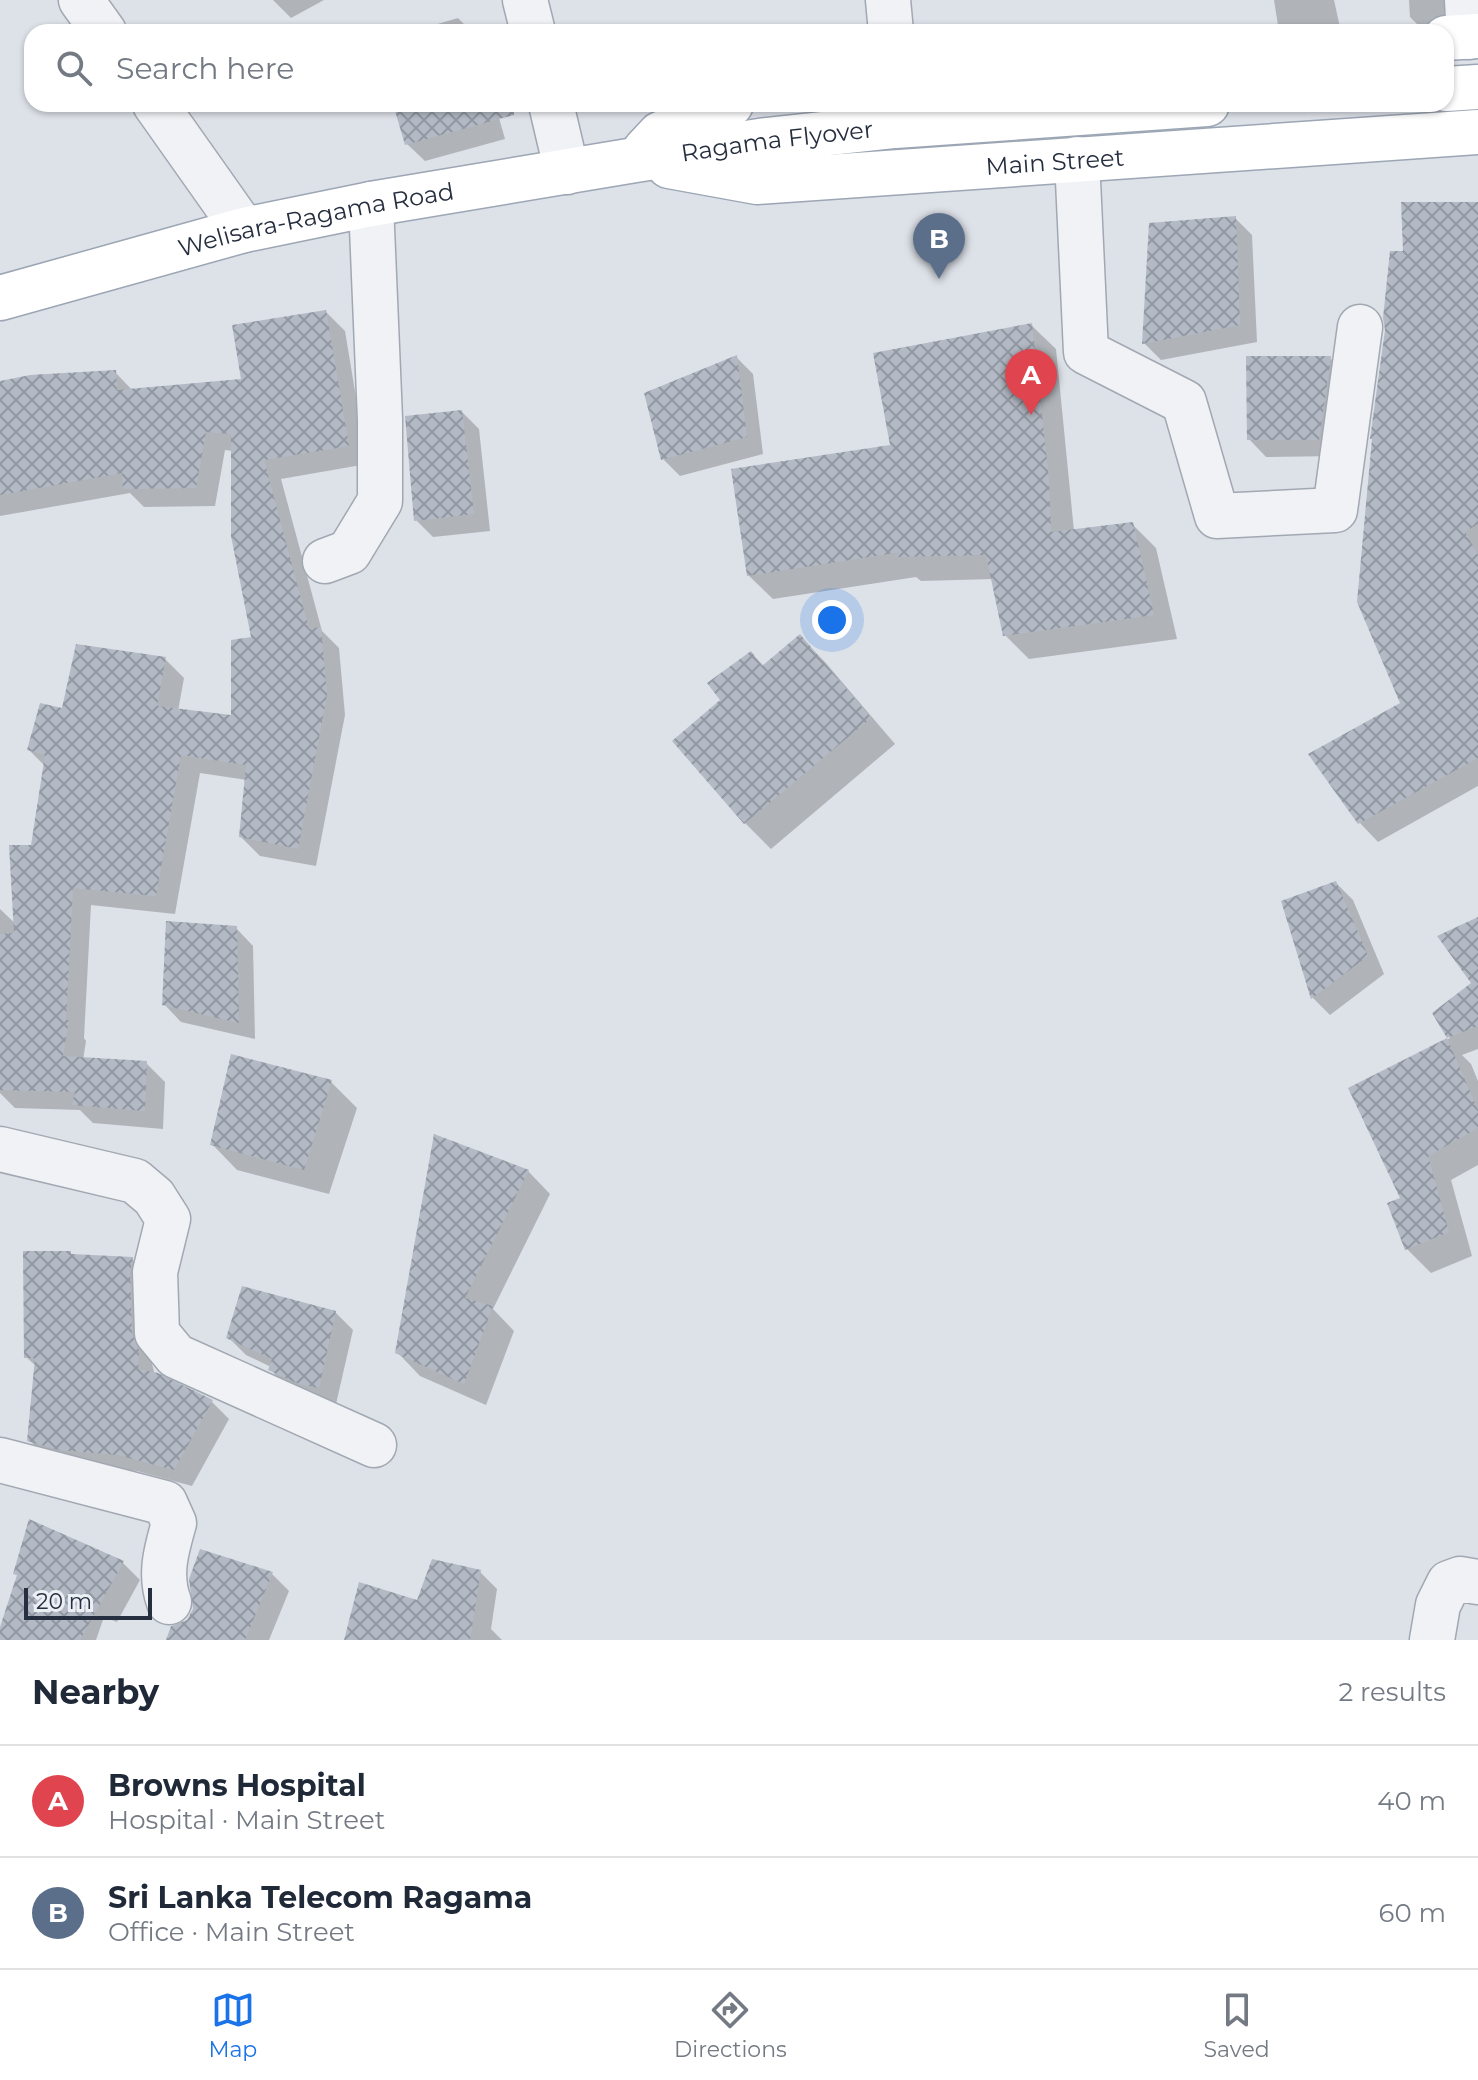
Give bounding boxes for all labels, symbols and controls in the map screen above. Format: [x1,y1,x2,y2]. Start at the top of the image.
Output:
search box [24,24,1454,112]
icon: search [52,46,96,90]
text: Search here [116,50,294,87]
street label: Ragama Flyover [679,114,875,167]
street label: Main Street [985,142,1125,181]
street label: Welisara-Ragama Road [175,176,456,262]
pin: B [913,213,965,279]
pin: A [1005,349,1057,415]
your location [812,600,852,640]
scale bar [24,1584,152,1620]
text: 20 m [36,1588,92,1615]
text: Nearby [32,1671,159,1713]
text: 2 results [1338,1676,1446,1708]
text: Browns Hospital [108,1767,366,1804]
text: A [48,1785,68,1817]
text: 40 m [1377,1785,1446,1817]
text: Hospital · Main Street [108,1804,385,1836]
text: Sri Lanka Telecom Ragama [108,1879,532,1916]
text: B [48,1897,68,1929]
text: 60 m [1379,1897,1446,1929]
text: Office · Main Street [108,1916,355,1948]
tab: Map [208,1988,257,2063]
tab: Directions [674,1988,787,2063]
tab: Saved [1204,1988,1270,2063]

